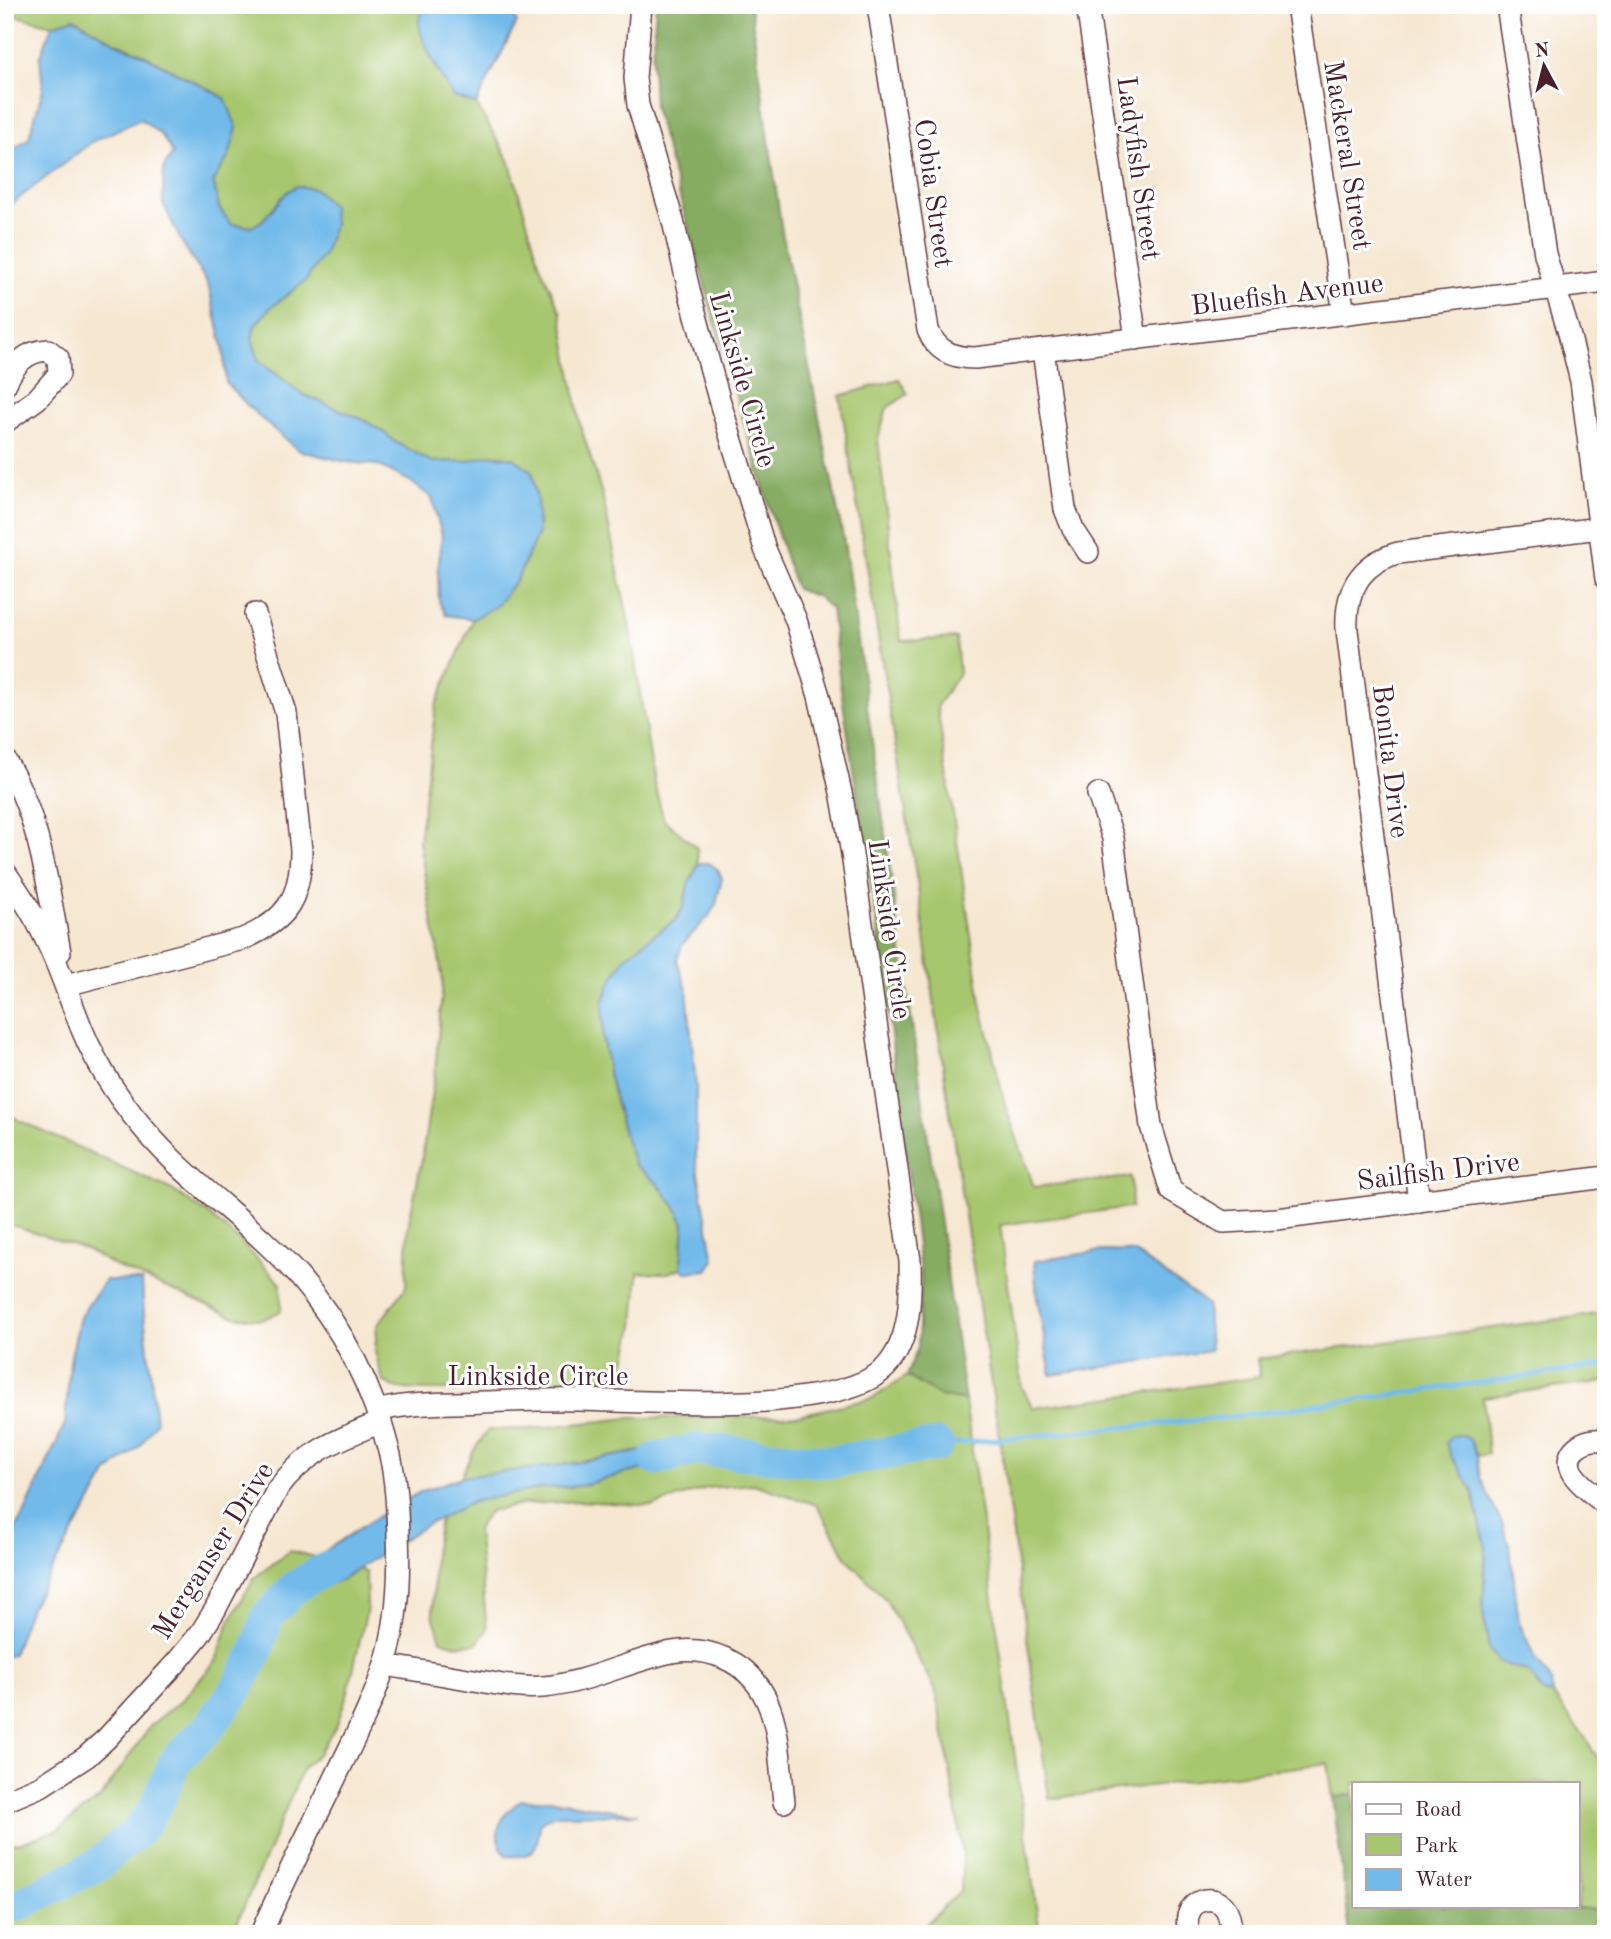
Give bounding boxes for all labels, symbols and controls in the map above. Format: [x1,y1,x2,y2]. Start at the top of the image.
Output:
north arrow [1510,32,1580,102]
text: N [1534,41,1551,62]
street label: Mackeral Street [1317,59,1375,252]
street label: Ladyfish Street [1110,74,1164,263]
street label: Cobia Street [908,117,956,270]
street label: Bluefish Avenue [1190,270,1385,322]
street label: Linkside Circle [703,289,780,471]
street label: Bonita Drive [1366,683,1412,840]
street label: Linkside Circle [862,838,915,1021]
street label: Sailfish Drive [1355,1149,1521,1197]
street label: Linkside Circle [447,1364,629,1392]
street label: Merganser Drive [149,1458,280,1645]
legend [1352,1782,1580,1908]
text: Road [1415,1800,1462,1821]
text: Park [1415,1836,1458,1857]
text: Water [1415,1870,1472,1891]

